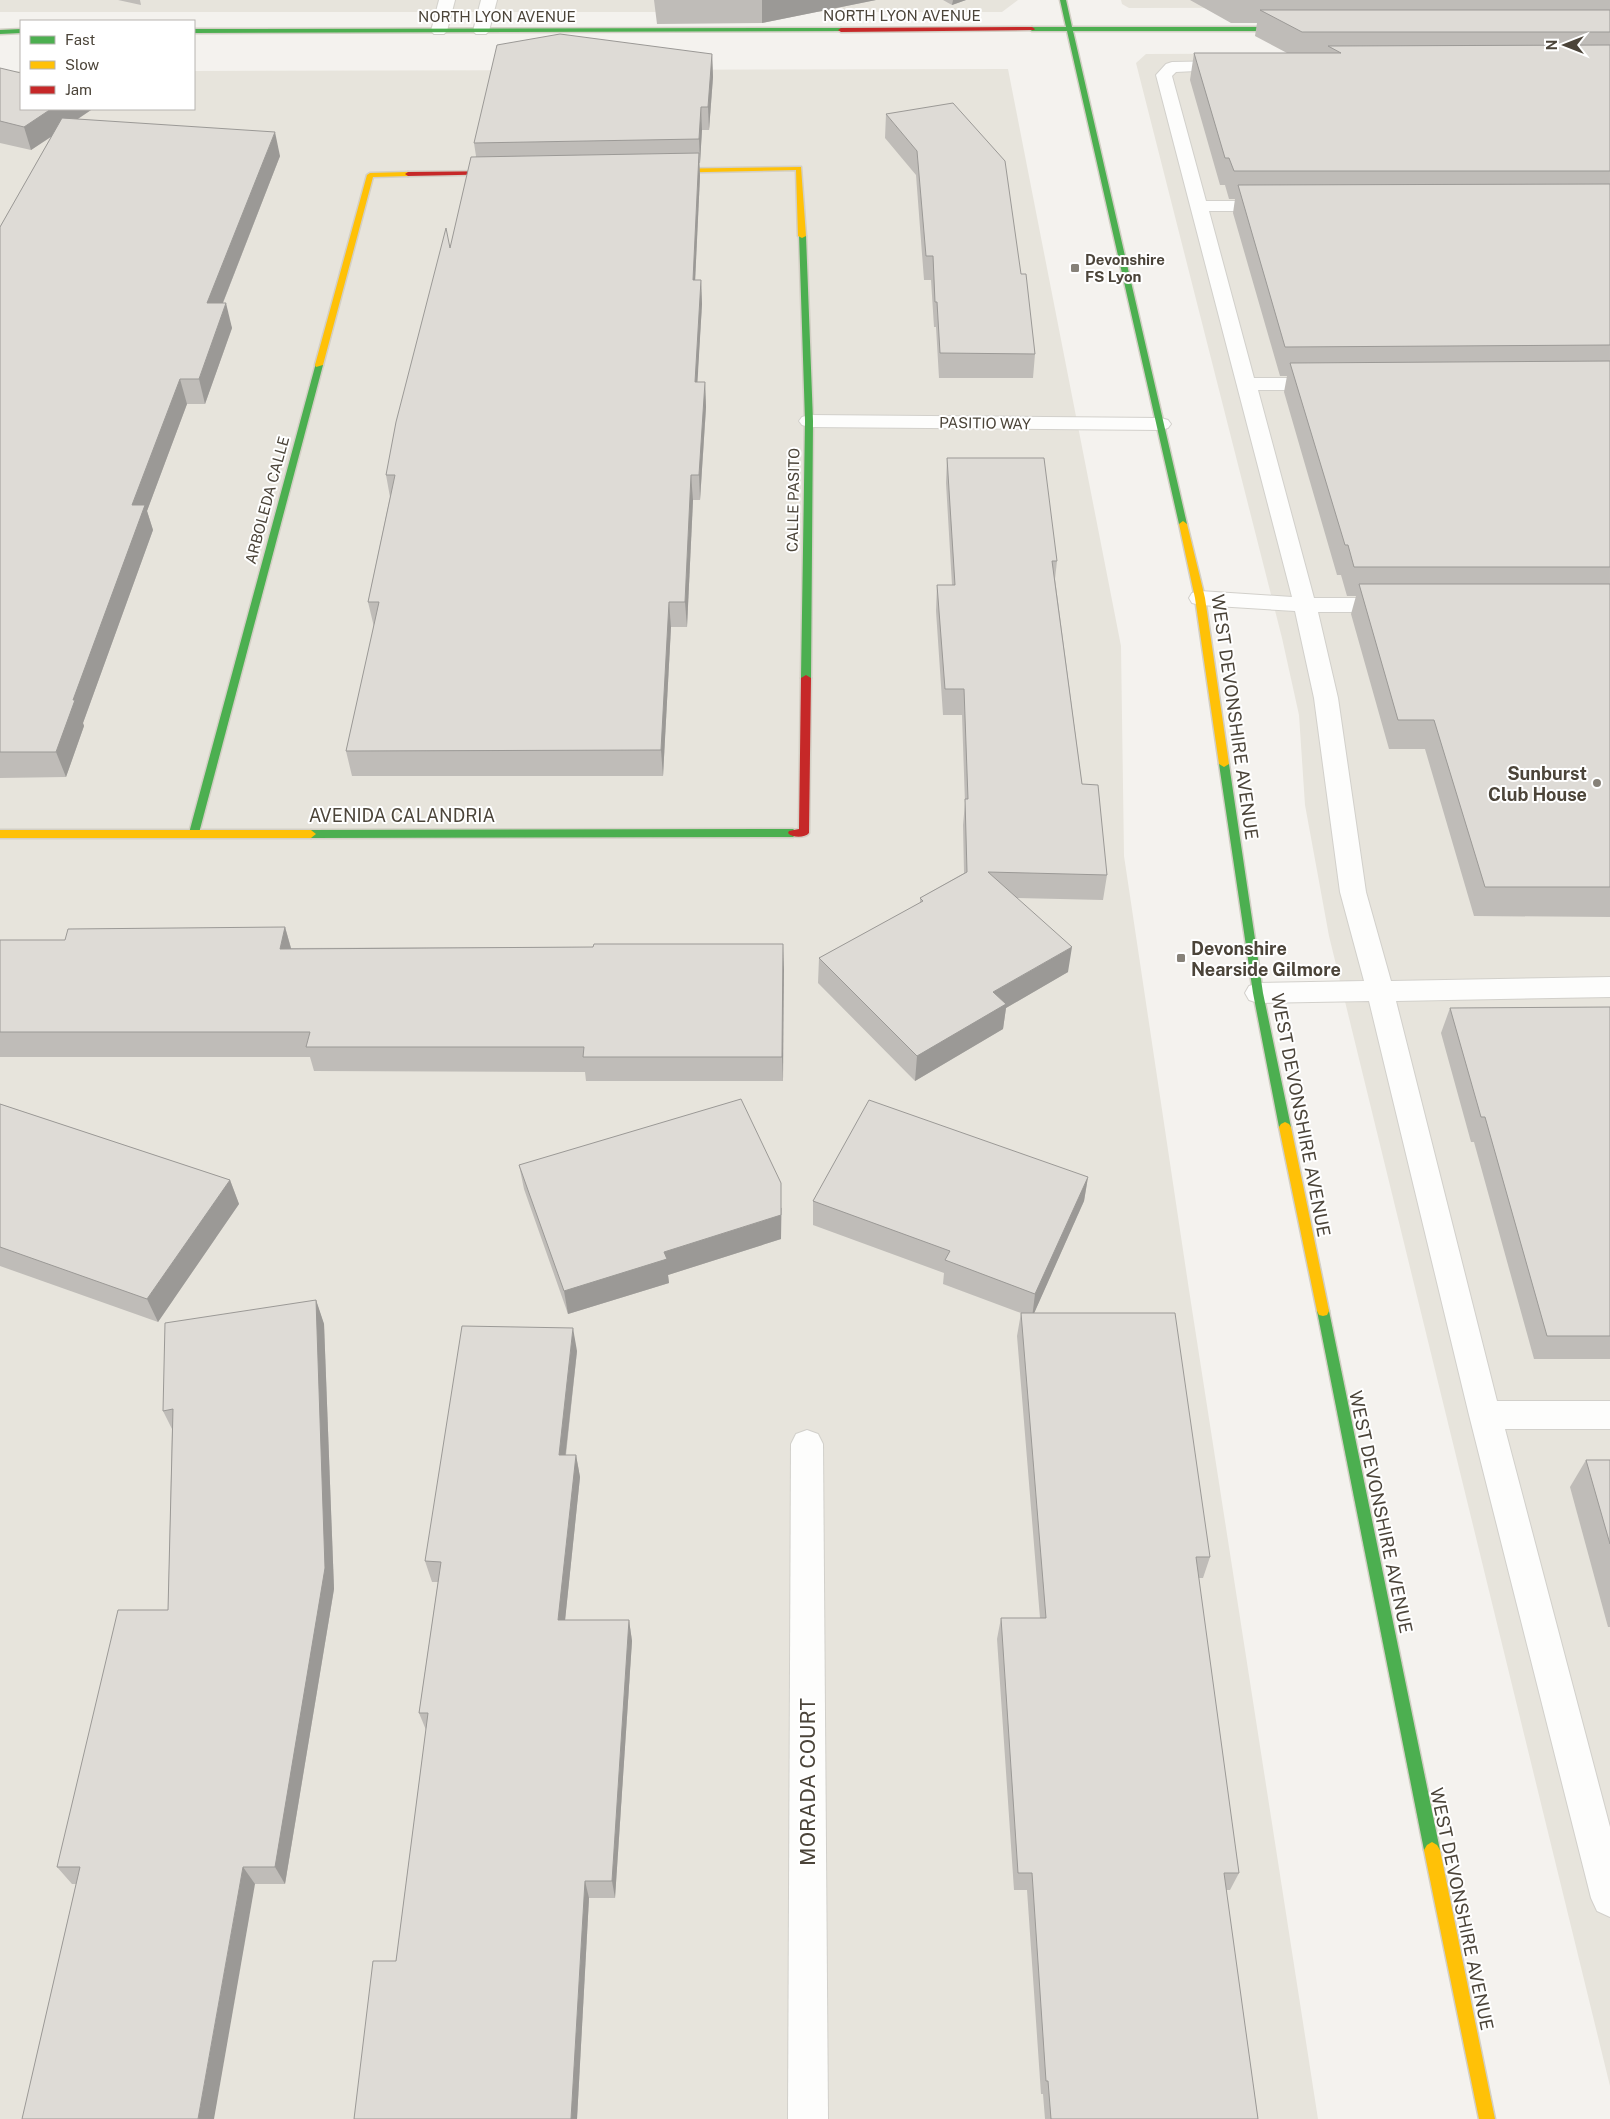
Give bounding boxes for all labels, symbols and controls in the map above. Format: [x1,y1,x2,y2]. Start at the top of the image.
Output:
street label: NORTH LYON AVENUE [823,7,981,24]
street label: NORTH LYON AVENUE [418,8,576,25]
legend [20,20,195,110]
north arrow [1540,20,1590,70]
text: Fast [65,31,95,48]
text: N [1544,40,1560,50]
text: Slow [65,56,100,73]
text: Jam [65,81,92,98]
place label: Devonshire FS Lyon [1085,251,1165,285]
marker: Devonshire FS Lyon [1069,262,1081,274]
street label: PASITIO WAY [939,414,1031,432]
street label: ARBOLEDA CALLE [242,434,292,566]
street label: CALLE PASITO [784,448,802,552]
street label: WEST DEVONSHIRE AVENUE [1207,593,1263,841]
place label: Sunburst Club House [1488,763,1587,805]
marker: Sunburst Club House [1591,777,1603,789]
street label: AVENIDA CALANDRIA [309,805,495,826]
place label: Devonshire Nearside Gilmore [1191,938,1341,980]
marker: Devonshire Nearside Gilmore [1175,952,1187,964]
street label: WEST DEVONSHIRE AVENUE [1267,992,1335,1238]
street label: WEST DEVONSHIRE AVENUE [1345,1389,1417,1635]
street label: MORADA COURT [795,1698,820,1866]
street label: WEST DEVONSHIRE AVENUE [1426,1786,1498,2032]

